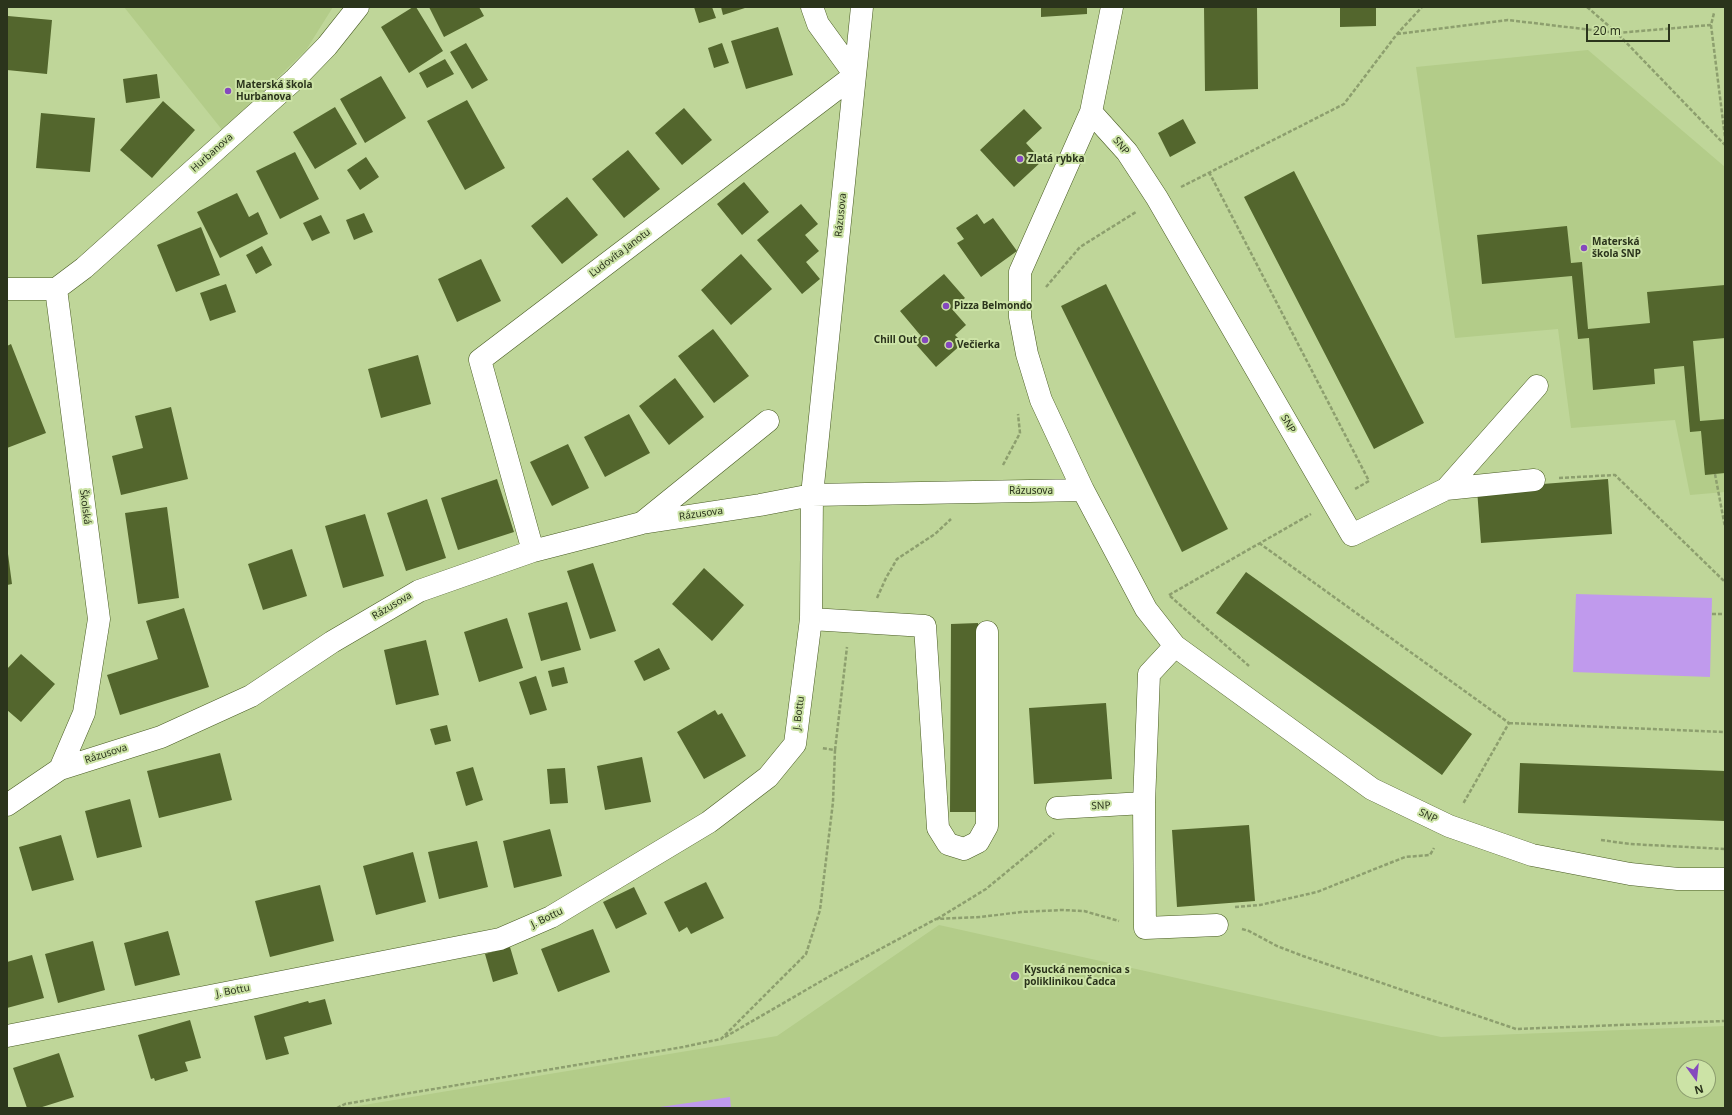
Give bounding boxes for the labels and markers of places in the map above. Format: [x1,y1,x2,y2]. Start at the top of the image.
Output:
place label: Materská škola Hurbanova [236,79,312,102]
marker: Materská škola Hurbanova [223,86,233,96]
place label: Zlatá rybka [1028,153,1084,165]
marker: Zlatá rybka [1015,154,1025,164]
place label: Materská škola SNP [1592,236,1641,260]
marker: Materská škola SNP [1579,243,1589,253]
place label: Pizza Belmondo [954,300,1032,312]
marker: Pizza Belmondo [941,301,951,311]
place label: Chill Out [874,334,917,346]
marker: Chill Out [920,335,930,345]
place label: Večierka [957,339,1000,351]
marker: Večierka [944,340,954,350]
place label: Kysucká nemocnica s poliklinikou Čadca [1024,964,1130,988]
marker: Kysucká nemocnica s poliklinikou Čadca [1009,970,1021,982]

